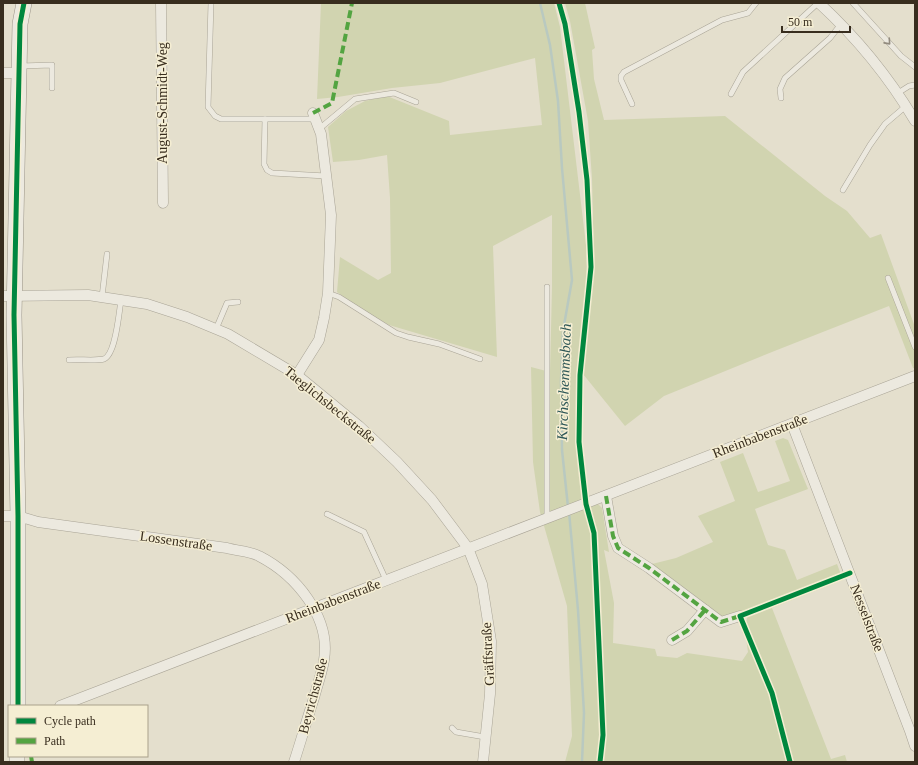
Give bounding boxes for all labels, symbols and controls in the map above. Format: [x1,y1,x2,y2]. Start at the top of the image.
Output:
scale bar [782,8,850,34]
text: 50 m [788,15,813,29]
one-way arrow [884,37,891,45]
street label: August-Schmidt-Weg [155,42,170,164]
water label: Kirchschemmsbach [554,323,574,442]
street label: Taeglichsbeckstraße [281,364,379,446]
street label: Rheinbabenstraße [710,411,810,461]
street label: Lossenstraße [139,528,213,554]
street label: Rheinbabenstraße [283,576,383,626]
street label: Nesselstraße [847,582,887,654]
street label: Gräffstraße [479,622,497,686]
street label: Beyrichstraße [296,657,330,735]
legend [8,705,148,757]
text: Cycle path [44,714,96,728]
text: Path [44,734,65,748]

